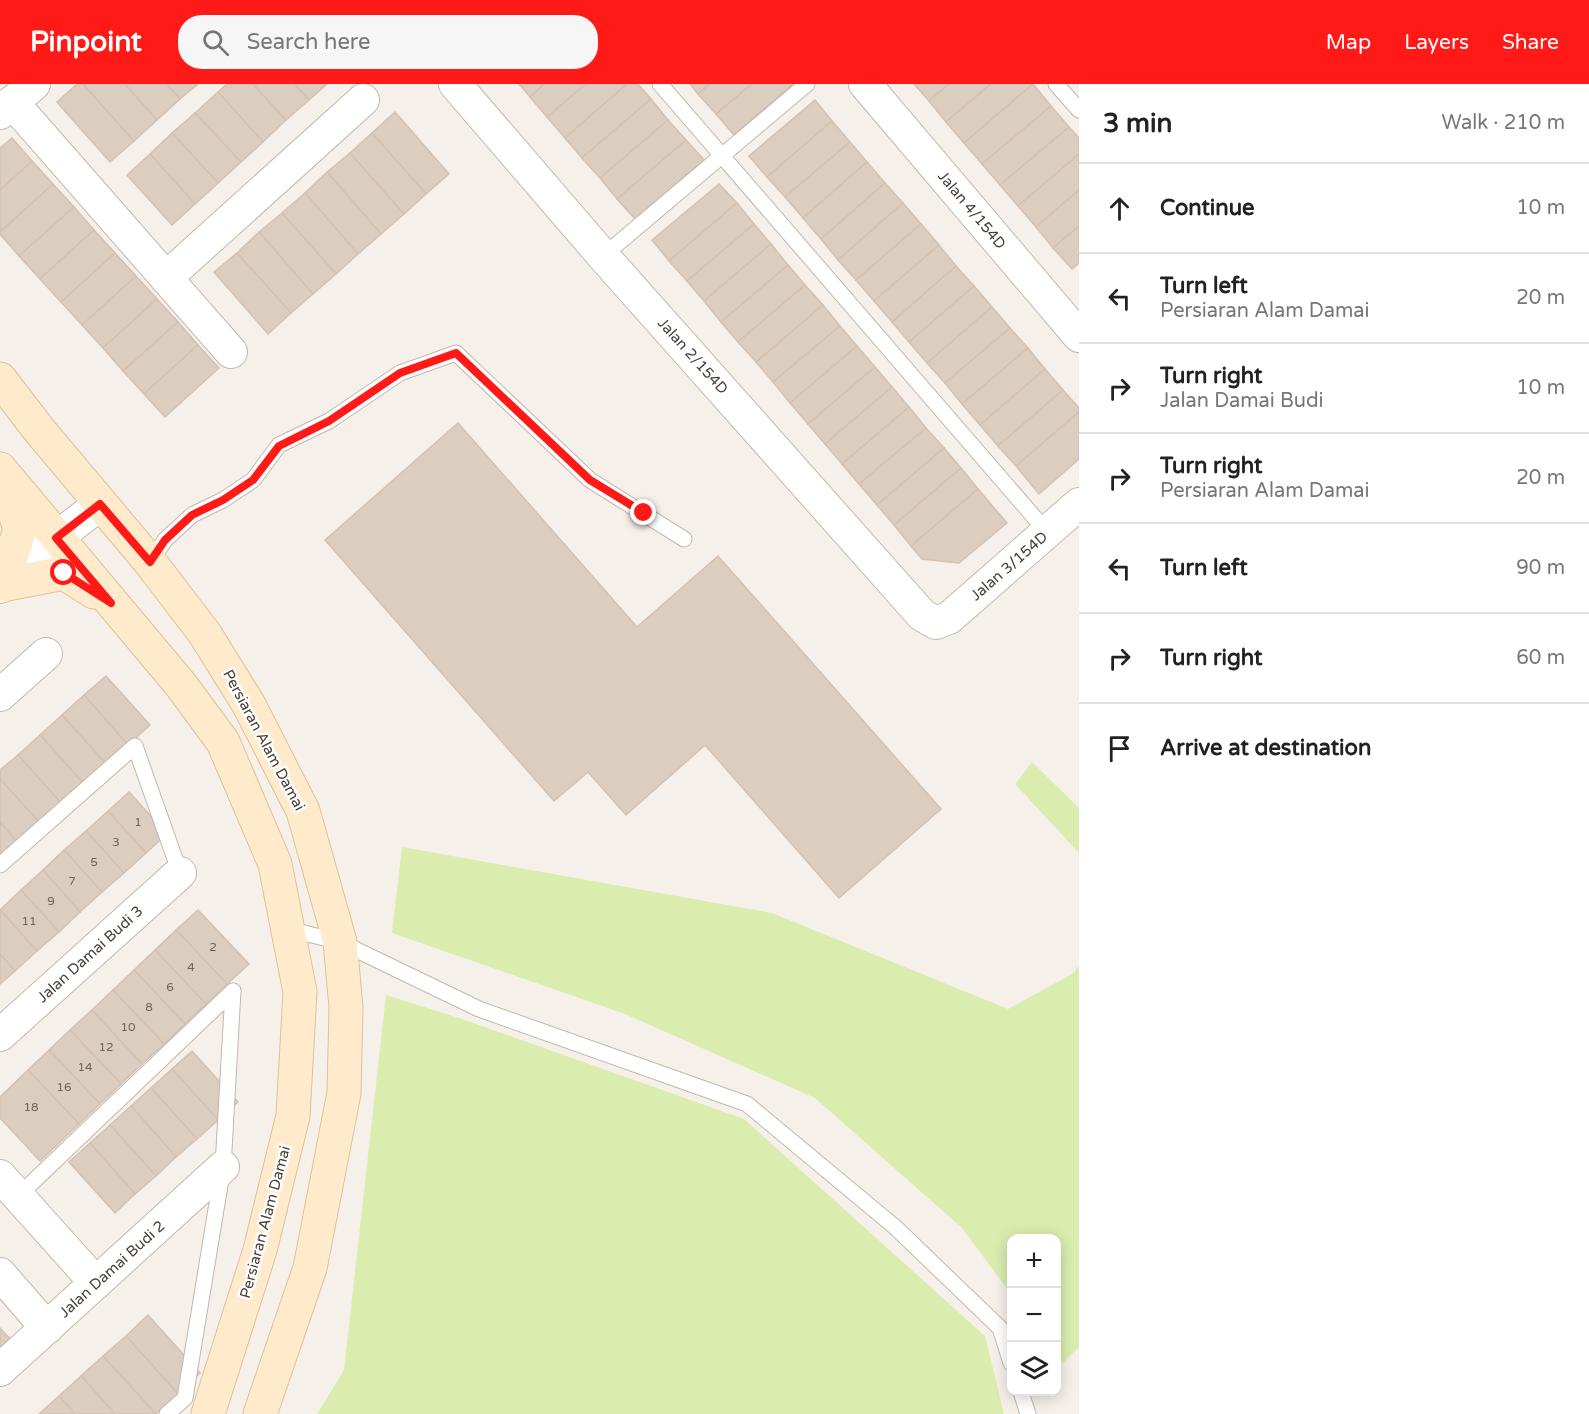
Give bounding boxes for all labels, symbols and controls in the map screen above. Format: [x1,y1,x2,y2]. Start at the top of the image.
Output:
search box [178,15,598,69]
text: Pinpoint [30,25,142,59]
icon: search [199,26,232,59]
text: Search here [247,29,370,55]
text: Map [1326,30,1371,55]
text: Layers [1404,30,1469,55]
text: Share [1502,30,1559,55]
text: 3 min [1103,108,1172,139]
text: Walk · 210 m [1442,111,1565,135]
street label: Jalan 4/154D [934,167,1010,253]
icon: ahead [1103,192,1136,225]
text: Continue [1160,195,1255,221]
text: 10 m [1516,196,1565,220]
text: Turn left [1160,273,1248,299]
icon: left [1103,282,1136,315]
text: 20 m [1516,286,1565,310]
text: Persiaran Alam Damai [1160,299,1369,323]
street label: Jalan 2/154D [654,314,732,398]
text: Turn right [1160,363,1262,389]
icon: right [1103,372,1136,405]
text: 10 m [1516,376,1565,400]
text: Jalan Damai Budi [1160,389,1324,413]
text: Turn right [1160,453,1262,479]
icon: right [1103,462,1136,495]
text: 20 m [1516,466,1565,490]
text: Persiaran Alam Damai [1160,479,1369,503]
route end [630,499,656,525]
street label: Jalan 3/154D [967,528,1051,604]
icon: left [1103,552,1136,585]
text: Turn left [1160,555,1248,581]
text: 90 m [1516,556,1565,580]
route start [50,559,76,585]
icon: right [1103,642,1136,675]
text: Turn right [1160,645,1262,671]
text: 60 m [1516,646,1565,670]
street label: Persiaran Alam Damai [219,666,309,814]
icon: arrive [1103,732,1136,765]
text: Arrive at destination [1160,735,1371,761]
house number: 1 [134,815,142,829]
house number: 3 [112,835,120,849]
house number: 5 [90,855,98,869]
house number: 7 [68,874,76,888]
house number: 9 [47,894,55,908]
street label: Jalan Damai Budi 3 [33,902,147,1006]
house number: 11 [21,914,37,928]
house number: 2 [209,940,217,954]
house number: 4 [187,960,195,974]
house number: 6 [166,980,174,994]
house number: 8 [145,1000,153,1014]
house number: 10 [120,1020,136,1034]
house number: 12 [98,1040,114,1054]
house number: 14 [77,1060,93,1074]
house number: 16 [56,1080,72,1094]
house number: 18 [23,1100,39,1114]
street label: Persiaran Alam Damai [236,1144,294,1300]
street label: Jalan Damai Budi 2 [55,1217,169,1321]
map controls [1007,1234,1061,1396]
button: + [1007,1234,1061,1288]
button: − [1007,1288,1061,1342]
button: layers [1007,1342,1061,1396]

